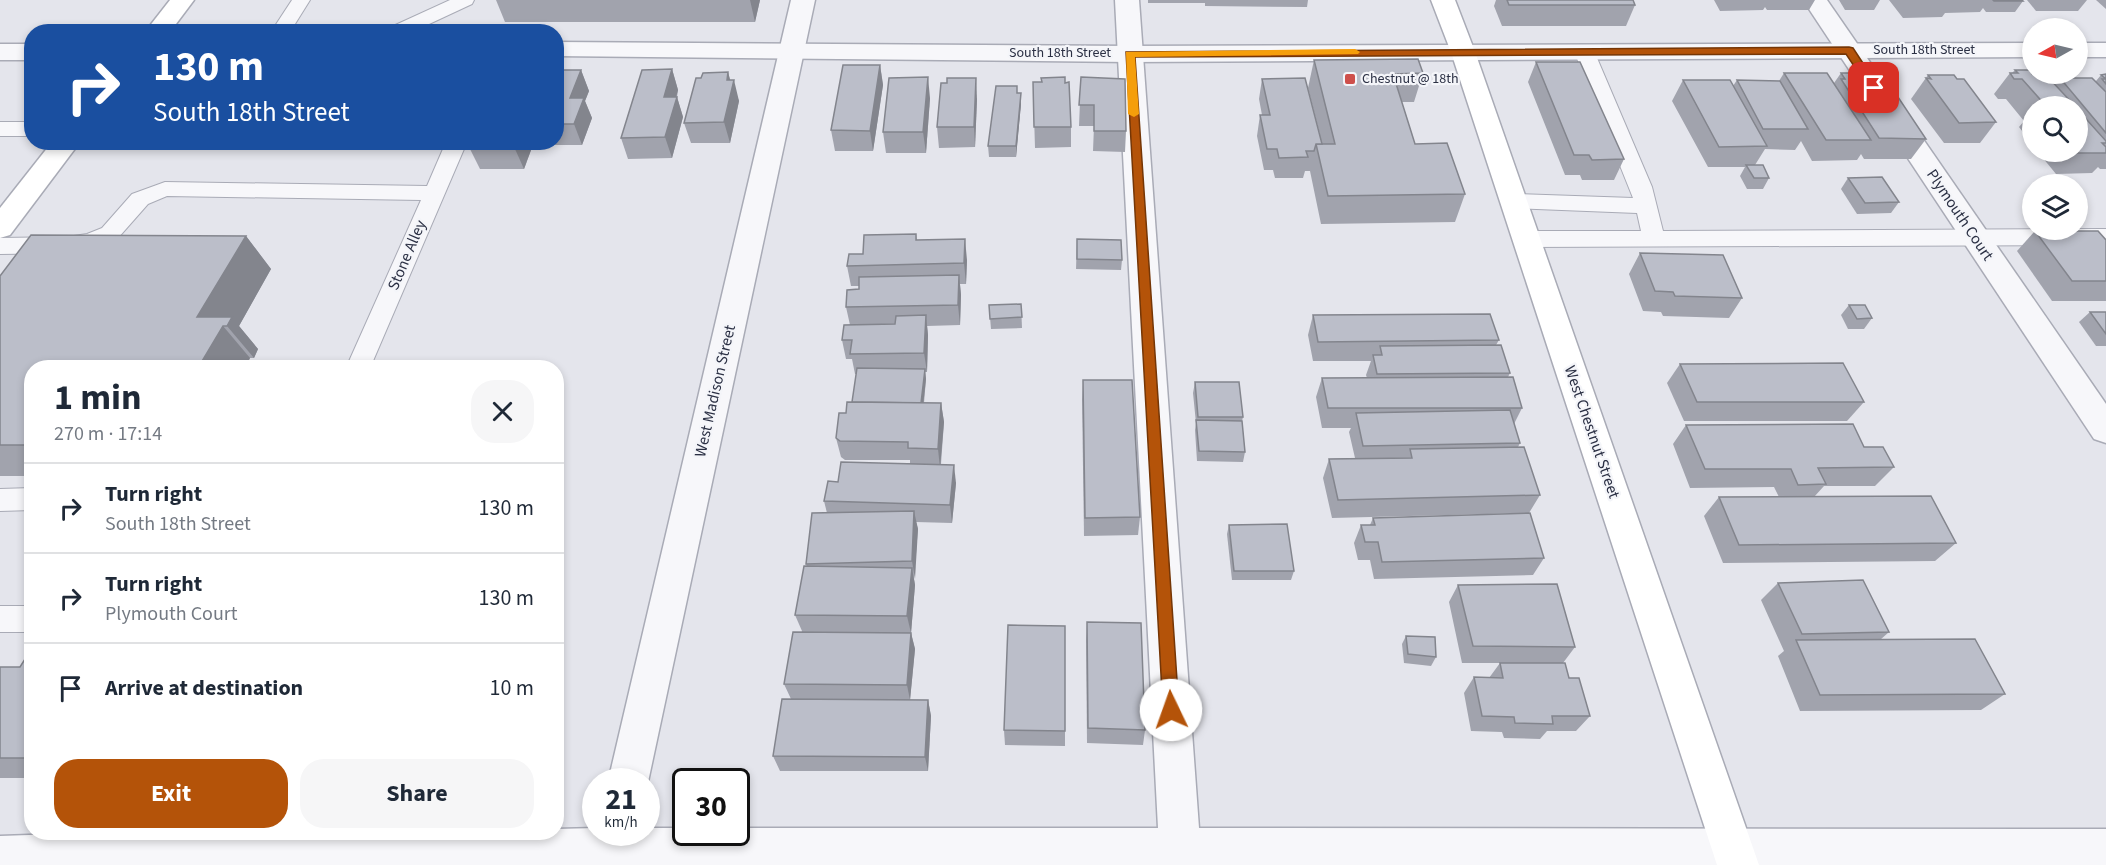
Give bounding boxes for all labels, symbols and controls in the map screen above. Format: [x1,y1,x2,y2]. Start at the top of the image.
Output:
north arrow [2022,18,2088,84]
map controls [2022,18,2088,240]
text: 130 m [153,37,264,97]
street label: South 18th Street [1873,40,1975,60]
street label: South 18th Street [1009,43,1111,63]
icon: right [54,48,132,126]
pin [1848,62,1899,113]
place label: Chestnut @ 18th [1362,69,1459,89]
icon: arrive [1857,71,1890,104]
marker: Chestnut @ 18th [1343,72,1357,86]
text: South 18th Street [153,93,350,132]
button: search [2022,96,2088,162]
street label: Plymouth Court [1921,165,1999,266]
button: layers [2022,174,2088,240]
street label: Stone Alley [382,216,432,293]
street label: West Madison Street [689,322,741,459]
street label: West Chestnut Street [1559,363,1625,502]
text: 1 min [54,372,142,423]
button: close [471,380,534,443]
text: 270 m · 17:14 [54,420,162,448]
text: Turn right [105,478,202,510]
icon: right [54,492,87,525]
text: 130 m [479,492,534,524]
text: South 18th Street [105,510,251,538]
text: Turn right [105,568,202,600]
icon: right [54,582,87,615]
text: 130 m [479,582,534,614]
text: Plymouth Court [105,600,238,628]
icon: arrive [54,672,87,705]
text: Arrive at destination [105,672,303,704]
text: 10 m [489,672,534,704]
position arrow [1139,678,1203,742]
button: Exit [54,759,288,828]
button: Share [300,759,534,828]
speed limit sign: 30 [672,768,750,846]
text: 21 [605,778,637,821]
text: km/h [604,812,638,833]

